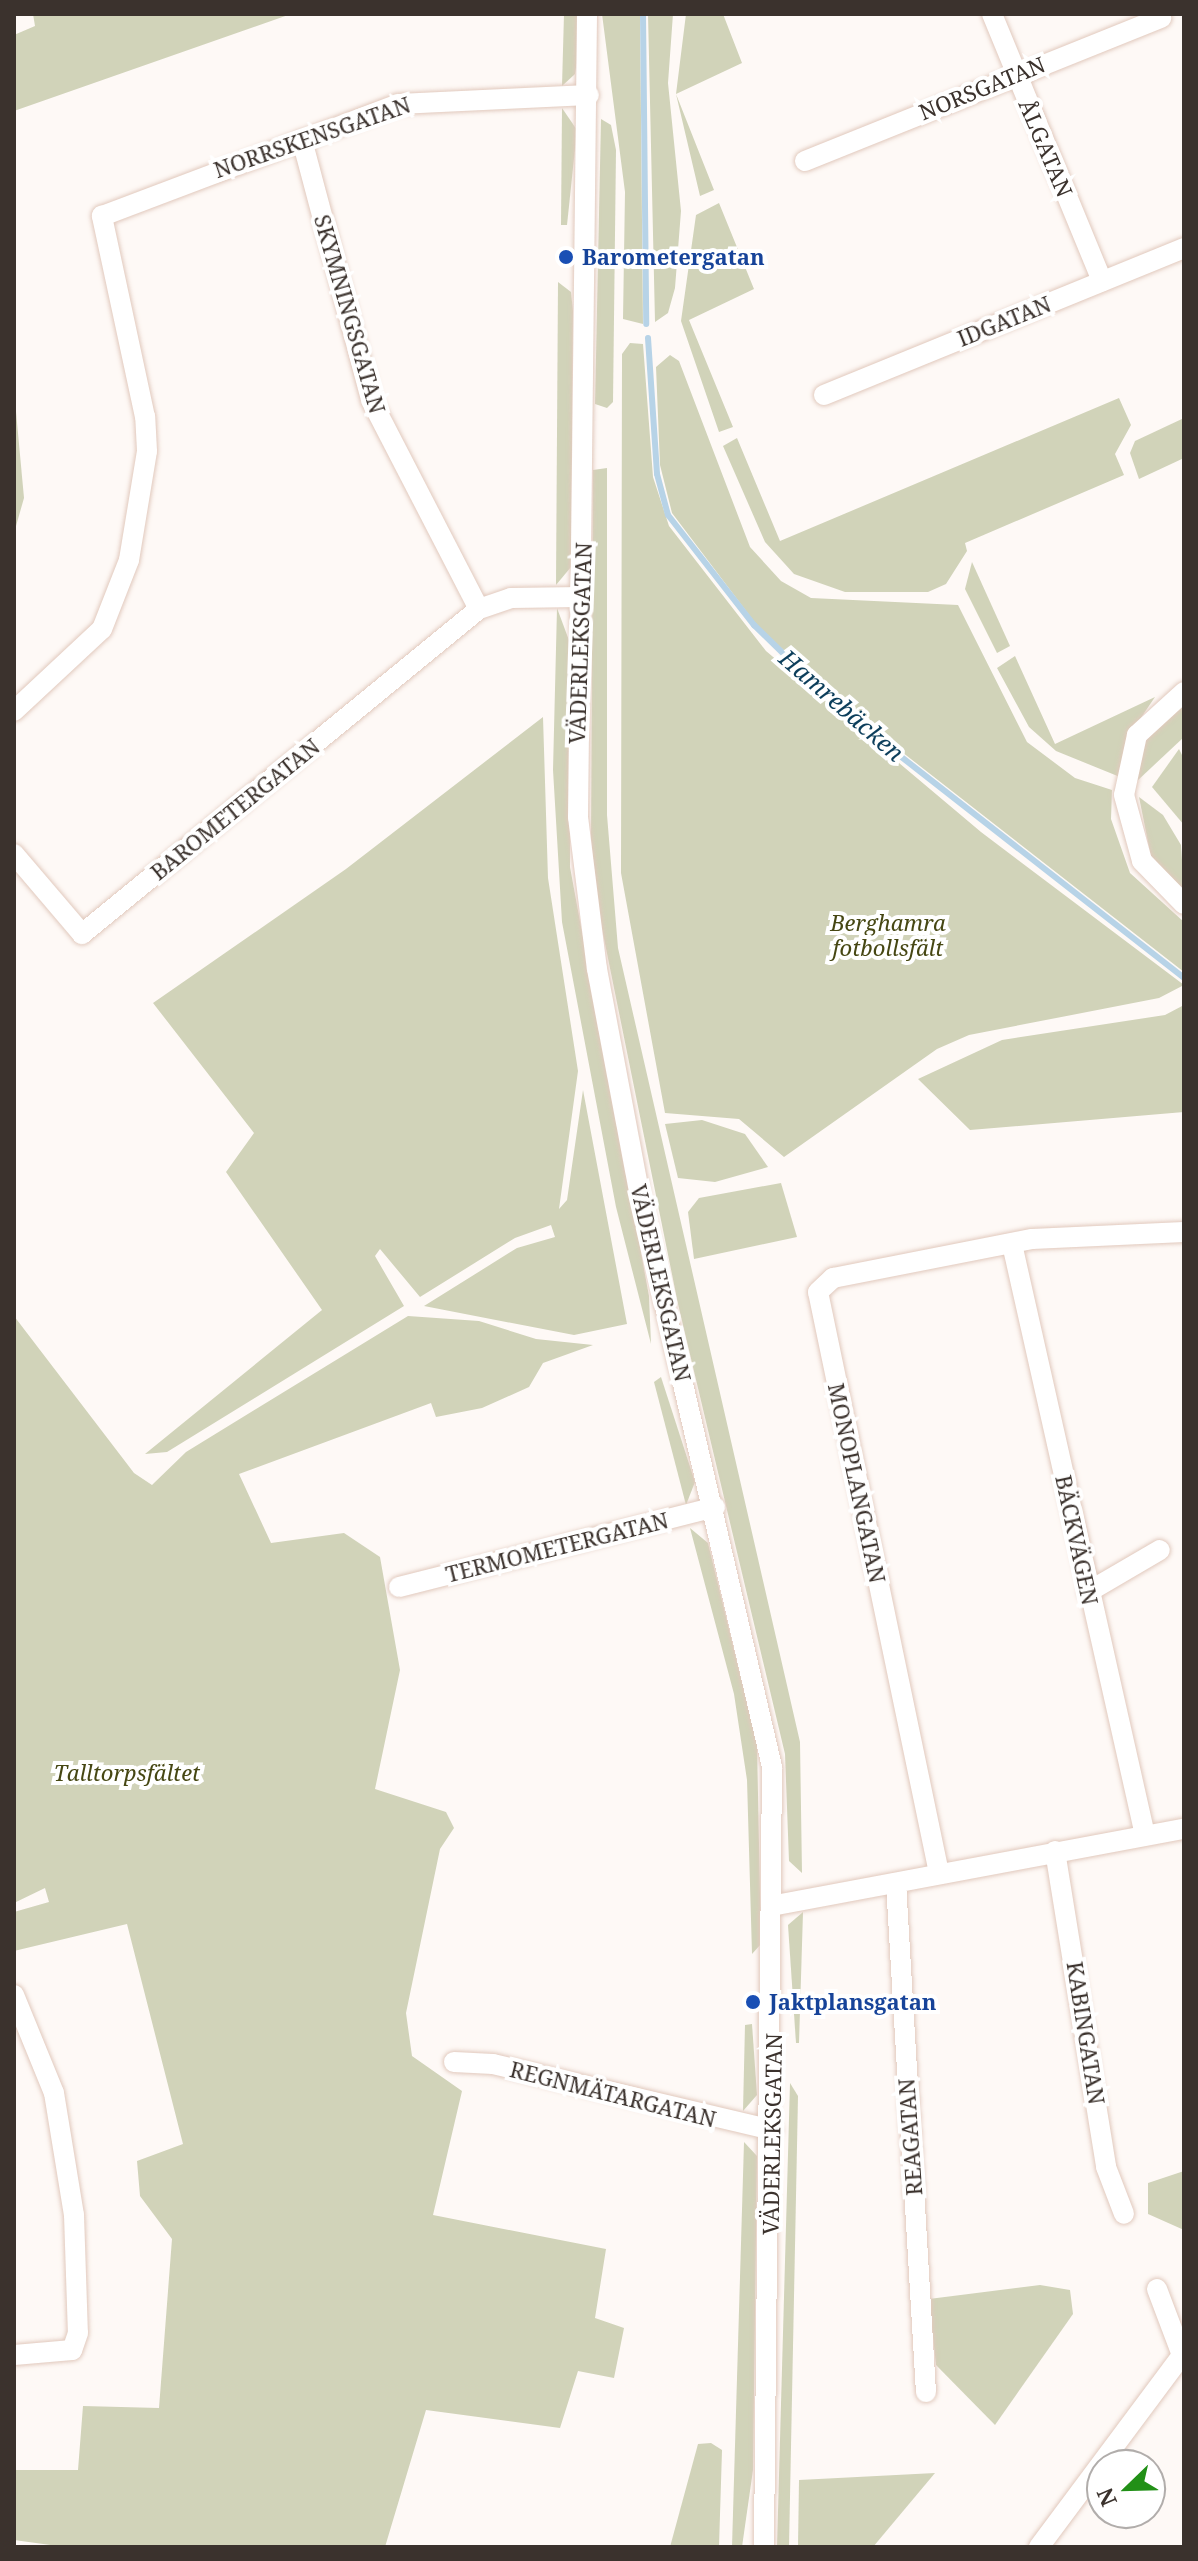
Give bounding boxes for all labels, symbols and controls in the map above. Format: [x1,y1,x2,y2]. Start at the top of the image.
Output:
street label: NORSGATAN [915,51,1049,125]
street label: NORRSKENSGATAN [210,91,414,183]
street label: ÅLGATAN [1014,95,1078,201]
street label: SKYMNINGSGATAN [309,212,391,416]
place label: Barometergatan [582,244,765,270]
marker: Barometergatan [557,248,575,266]
street label: IDGATAN [953,290,1055,352]
street label: VÄDERLEKSGATAN [563,542,597,744]
water label: Hamrebäcken [774,643,910,767]
street label: BAROMETERGATAN [145,733,325,885]
park label: Berghamra fotbollsfält [830,909,946,960]
street label: VÄDERLEKSGATAN [625,1182,697,1384]
street label: MONOPLANGATAN [823,1381,891,1585]
street label: BÄCKVÄGEN [1050,1473,1104,1607]
street label: TERMOMETERGATAN [443,1507,671,1587]
park label: Talltorpsfältet [54,1760,200,1786]
street label: KABINGATAN [1062,1960,1110,2106]
place label: Jaktplansgatan [769,1989,937,2015]
marker: Jaktplansgatan [744,1993,762,2011]
street label: VÄDERLEKSGATAN [757,2033,787,2235]
street label: REGNMÄTARGATAN [507,2056,719,2132]
street label: REAGATAN [893,2077,927,2197]
north arrow [1086,2449,1166,2529]
text: N [1089,2484,1123,2511]

